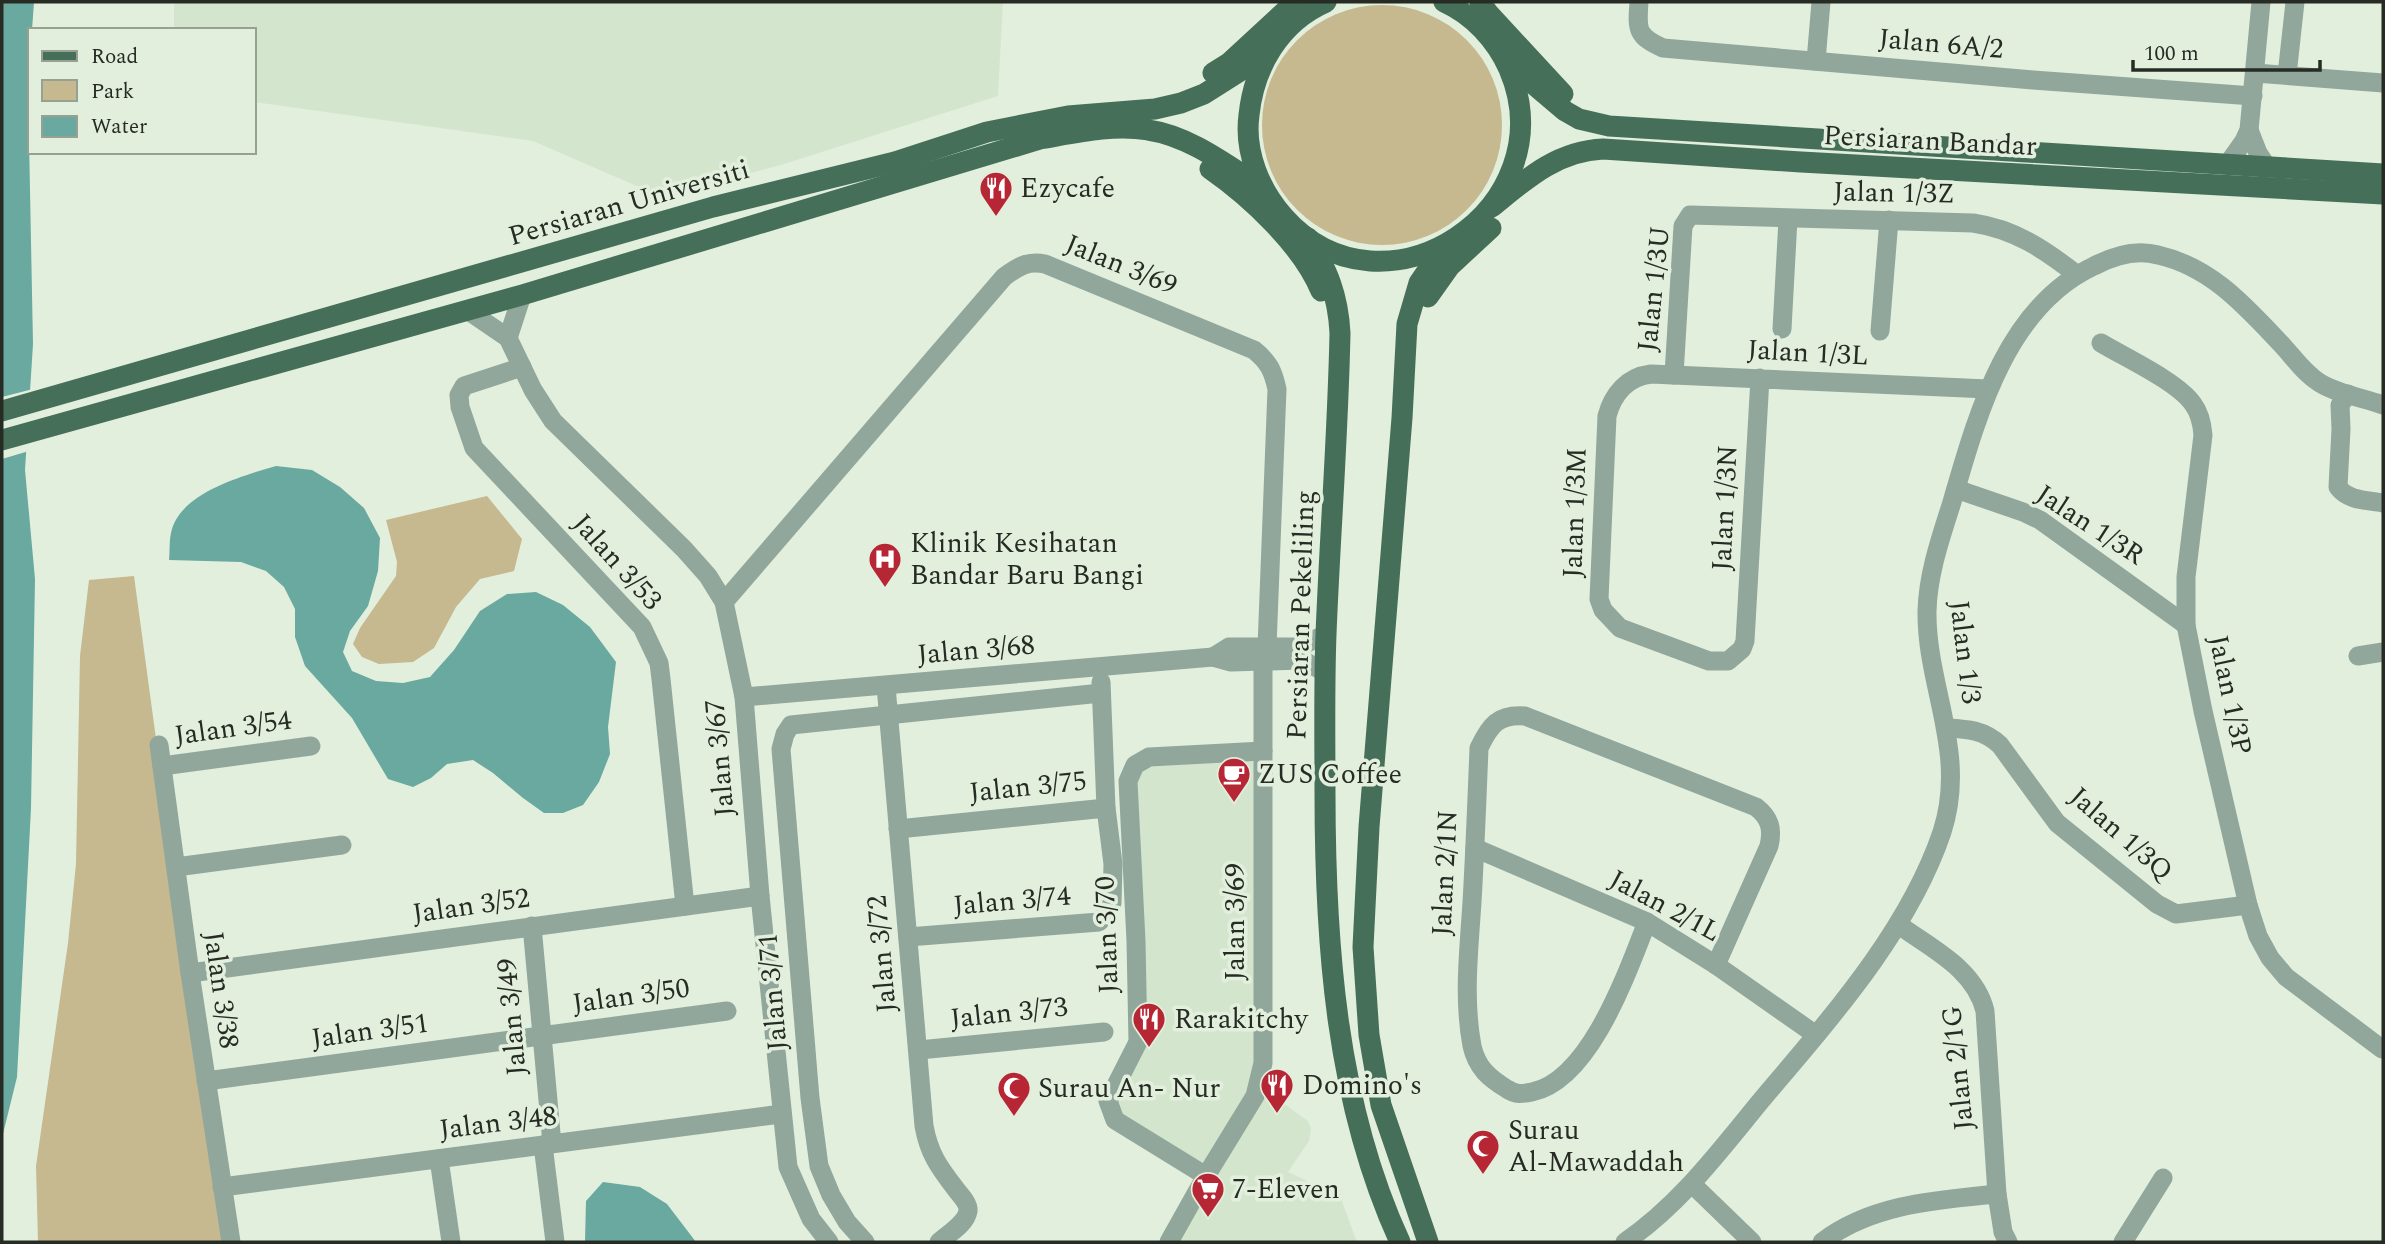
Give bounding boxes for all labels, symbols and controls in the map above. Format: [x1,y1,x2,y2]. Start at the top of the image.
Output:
street label: Jalan 6A/2 [1877,17,2005,71]
legend [28,28,256,154]
scale bar [2133,28,2320,72]
text: 100 m [2144,38,2199,70]
text: Road [91,41,138,73]
text: Park [91,76,135,108]
text: Water [91,111,147,143]
street label: Persiaran Bandar [1822,114,2038,168]
street label: Persiaran Universiti [503,148,755,258]
place label: Ezycafe [1020,167,1115,210]
restaurant icon: Ezycafe [977,169,1015,218]
street label: Jalan 1/3Z [1833,170,1955,216]
street label: Jalan 3/69 [1058,223,1184,307]
street label: Jalan 1/3U [1626,224,1682,354]
street label: Jalan 1/3L [1746,328,1870,378]
street label: Jalan 1/3N [1700,444,1750,572]
street label: Jalan 1/3M [1551,447,1599,579]
street label: Jalan 1/3R [2027,474,2153,577]
street label: Persiaran Pekeliling [1275,489,1327,741]
street label: Jalan 3/53 [562,504,672,620]
place label: Klinik Kesihatan Bandar Baru Bangi [910,522,1144,597]
hospital icon: Klinik Kesihatan Bandar Baru Bangi [866,540,904,589]
street label: Jalan 1/3 [1937,598,1993,706]
street label: Jalan 3/68 [915,623,1037,677]
street label: Jalan 1/3P [2196,631,2264,759]
street label: Jalan 3/67 [693,697,747,819]
street label: Jalan 3/54 [172,699,294,757]
place label: ZUS Coffee [1258,753,1402,796]
cafe icon: ZUS Coffee [1215,755,1253,804]
street label: Jalan 3/75 [967,759,1089,815]
street label: Jalan 1/3Q [2059,776,2183,892]
street label: Jalan 2/1N [1420,809,1470,937]
street label: Jalan 2/1L [1601,858,1729,954]
street label: Jalan 3/69 [1214,863,1257,981]
street label: Jalan 3/74 [951,874,1073,928]
street label: Jalan 3/70 [1083,875,1131,995]
street label: Jalan 3/52 [410,877,532,935]
street label: Jalan 3/72 [855,893,909,1015]
street label: Jalan 3/38 [192,929,250,1051]
street label: Jalan 3/71 [746,931,800,1053]
street label: Jalan 3/49 [485,956,539,1078]
street label: Jalan 3/50 [570,967,692,1025]
street label: Jalan 3/73 [948,985,1070,1041]
place label: Rarakitchy [1174,998,1310,1041]
restaurant icon: Rarakitchy [1130,1000,1168,1049]
street label: Jalan 3/51 [309,1002,431,1060]
street label: Jalan 2/1G [1930,1003,1986,1133]
place label: Domino's [1302,1064,1422,1107]
restaurant icon: Domino's [1258,1066,1296,1115]
place label: Surau An- Nur [1038,1067,1220,1110]
mosque icon: Surau An- Nur [995,1069,1033,1118]
street label: Jalan 3/48 [437,1094,559,1152]
place label: Surau Al-Mawaddah [1508,1109,1684,1184]
mosque icon: Surau Al-Mawaddah [1464,1127,1502,1176]
place label: 7-Eleven [1232,1168,1340,1211]
supermarket icon: 7-Eleven [1189,1170,1227,1219]

